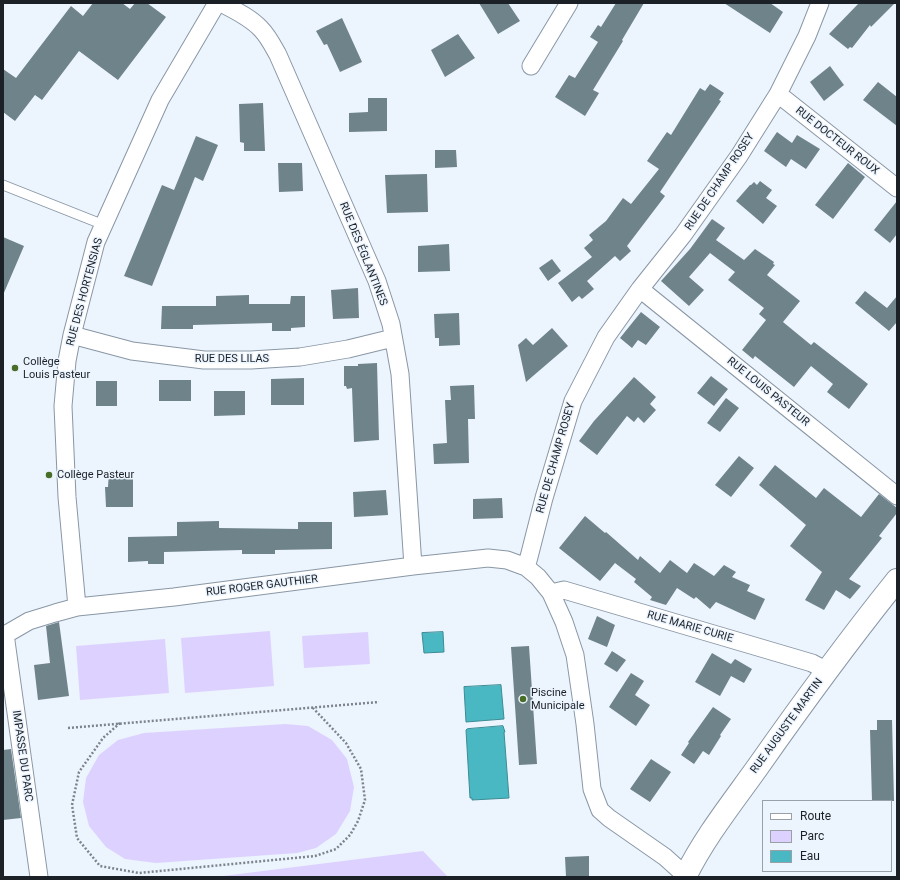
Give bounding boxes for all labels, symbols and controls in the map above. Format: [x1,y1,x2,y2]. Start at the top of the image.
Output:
street label: RUE DOCTEUR ROUX [793,104,881,178]
street label: RUE DE CHAMP ROSEY [683,131,757,233]
street label: RUE DES ÉGLANTINES [336,200,390,308]
street label: RUE DES HORTENSIAS [64,237,106,347]
street label: RUE DES LILAS [195,352,269,366]
place label: Collège Louis Pasteur [23,355,90,381]
street label: RUE LOUIS PASTEUR [724,355,812,429]
marker: Collège Louis Pasteur [10,363,20,373]
street label: RUE DE CHAMP ROSEY [534,401,578,515]
place label: Collège Pasteur [57,468,134,482]
marker: Collège Pasteur [44,470,54,480]
street label: RUE ROGER GAUTHIER [205,573,319,599]
street label: RUE MARIE CURIE [645,608,735,646]
street label: RUE AUGUSTE MARTIN [748,676,826,776]
place label: Piscine Municipale [531,686,585,712]
marker: Piscine Municipale [518,694,528,704]
street label: IMPASSE DU PARC [9,709,35,803]
legend [762,800,892,872]
text: Route [800,809,831,823]
text: Parc [800,829,824,843]
text: Eau [800,849,820,863]

